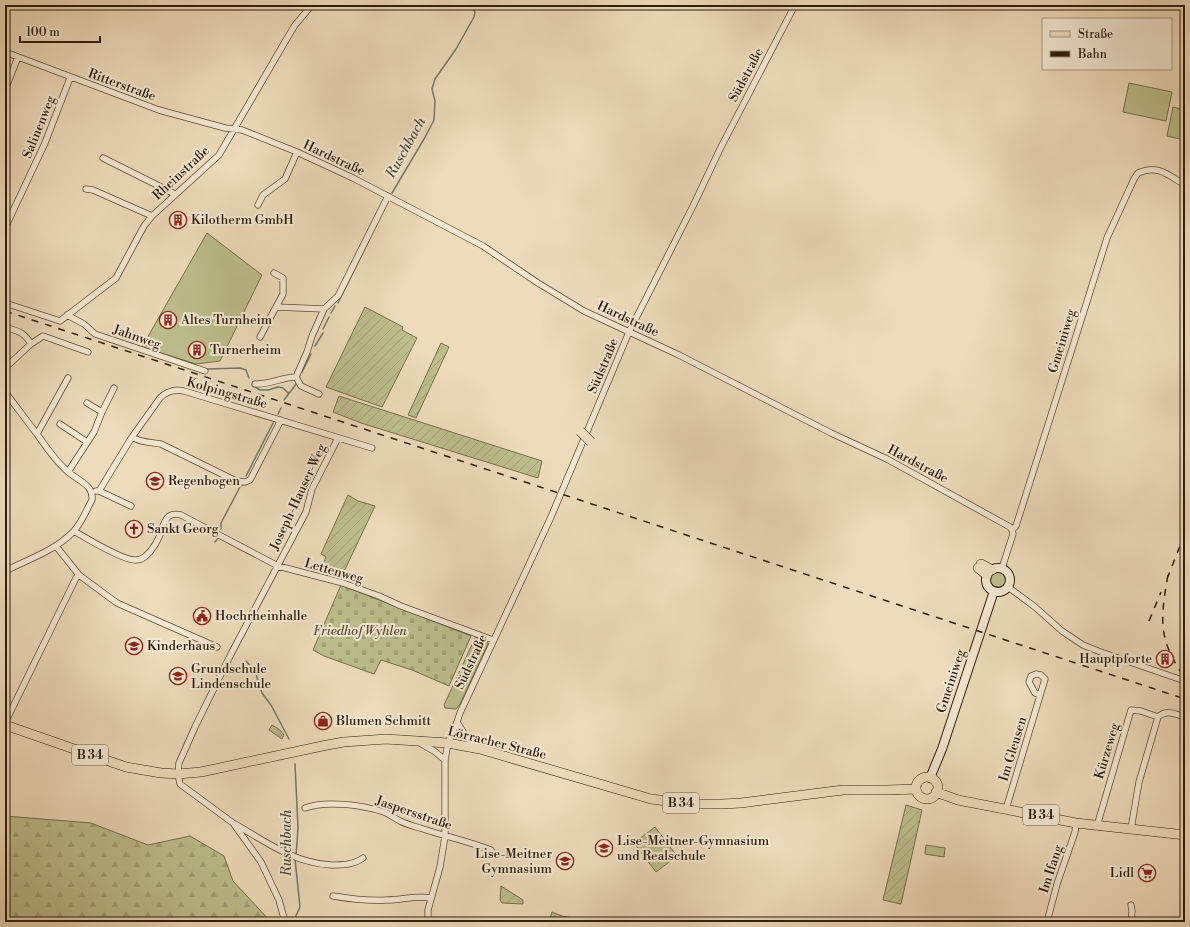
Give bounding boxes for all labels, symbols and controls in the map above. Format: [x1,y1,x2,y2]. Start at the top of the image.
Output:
scale bar [20,18,100,44]
legend [1042,18,1172,70]
text: 100 m [26,25,60,40]
text: Straße [1078,27,1113,42]
street label: Südstraße [725,45,767,105]
text: Bahn [1077,47,1107,62]
street label: Ritterstraße [86,65,158,105]
street label: Salinenweg [19,93,59,161]
water label: Ruschbach [382,114,430,182]
street label: Hardstraße [301,137,368,179]
street label: Rheinstraße [149,142,213,203]
building icon: Kilotherm GmbH [168,210,188,230]
place label: Kilotherm GmbH [191,212,294,228]
street label: Hardstraße [595,298,662,340]
street label: Gmeiniweg [1045,307,1079,375]
building icon: Altes Turnheim [158,310,178,330]
place label: Altes Turnheim [180,312,273,328]
street label: Jahnweg [110,321,163,353]
street label: Südstraße [584,335,622,396]
building icon: Turnerheim [187,340,207,360]
place label: Turnerheim [210,342,282,358]
street label: Kolpingstraße [185,374,270,412]
street label: Joseph-Hauser-Weg [266,441,330,554]
street label: Hardstraße [885,441,951,487]
school or university icon: Regenbogen [145,471,165,491]
place label: Regenbogen [168,473,240,489]
church icon: Sankt Georg [124,519,144,539]
place label: Sankt Georg [147,521,219,537]
street label: Lettenweg [303,555,366,587]
public building icon: Hochrheinhalle [192,606,212,626]
place label: Hochrheinhalle [215,608,308,624]
park label: Friedhof Wyhlen [313,623,408,639]
street label: Südstraße [451,632,491,692]
school or university icon: Kinderhaus [124,636,144,656]
place label: Kinderhaus [147,638,216,654]
street label: Gmeiniweg [933,647,969,715]
building icon: Hauptpforte [1155,649,1175,669]
place label: Hauptpforte [1079,651,1152,667]
place label: Grundschule Lindenschule [191,661,272,692]
school or university icon: Grundschule Lindenschule [168,666,188,686]
shop icon: Blumen Schmitt [313,711,333,731]
place label: Blumen Schmitt [335,713,432,729]
street label: Im Gleusen [996,715,1030,783]
street label: Kürzeweg [1091,721,1123,781]
street label: Lörracher Straße [446,723,548,763]
road number: B 34 [72,745,108,765]
street label: Jaspersstraße [373,792,455,834]
road number: B 34 [663,793,699,813]
road number: B 34 [1023,805,1059,825]
water label: Ruschbach [278,809,296,877]
place label: Lise-Meitner-Gymnasium und Realschule [617,833,770,864]
school or university icon: Lise-Meitner-Gymnasium und Realschule [594,838,614,858]
street label: Im Ifang [1036,843,1066,895]
place label: Lise-Meitner Gymnasium [475,846,553,877]
school or university icon: Lise-Meitner Gymnasium [555,851,575,871]
supermarket icon: Lidl [1137,863,1157,883]
place label: Lidl [1110,865,1134,881]

